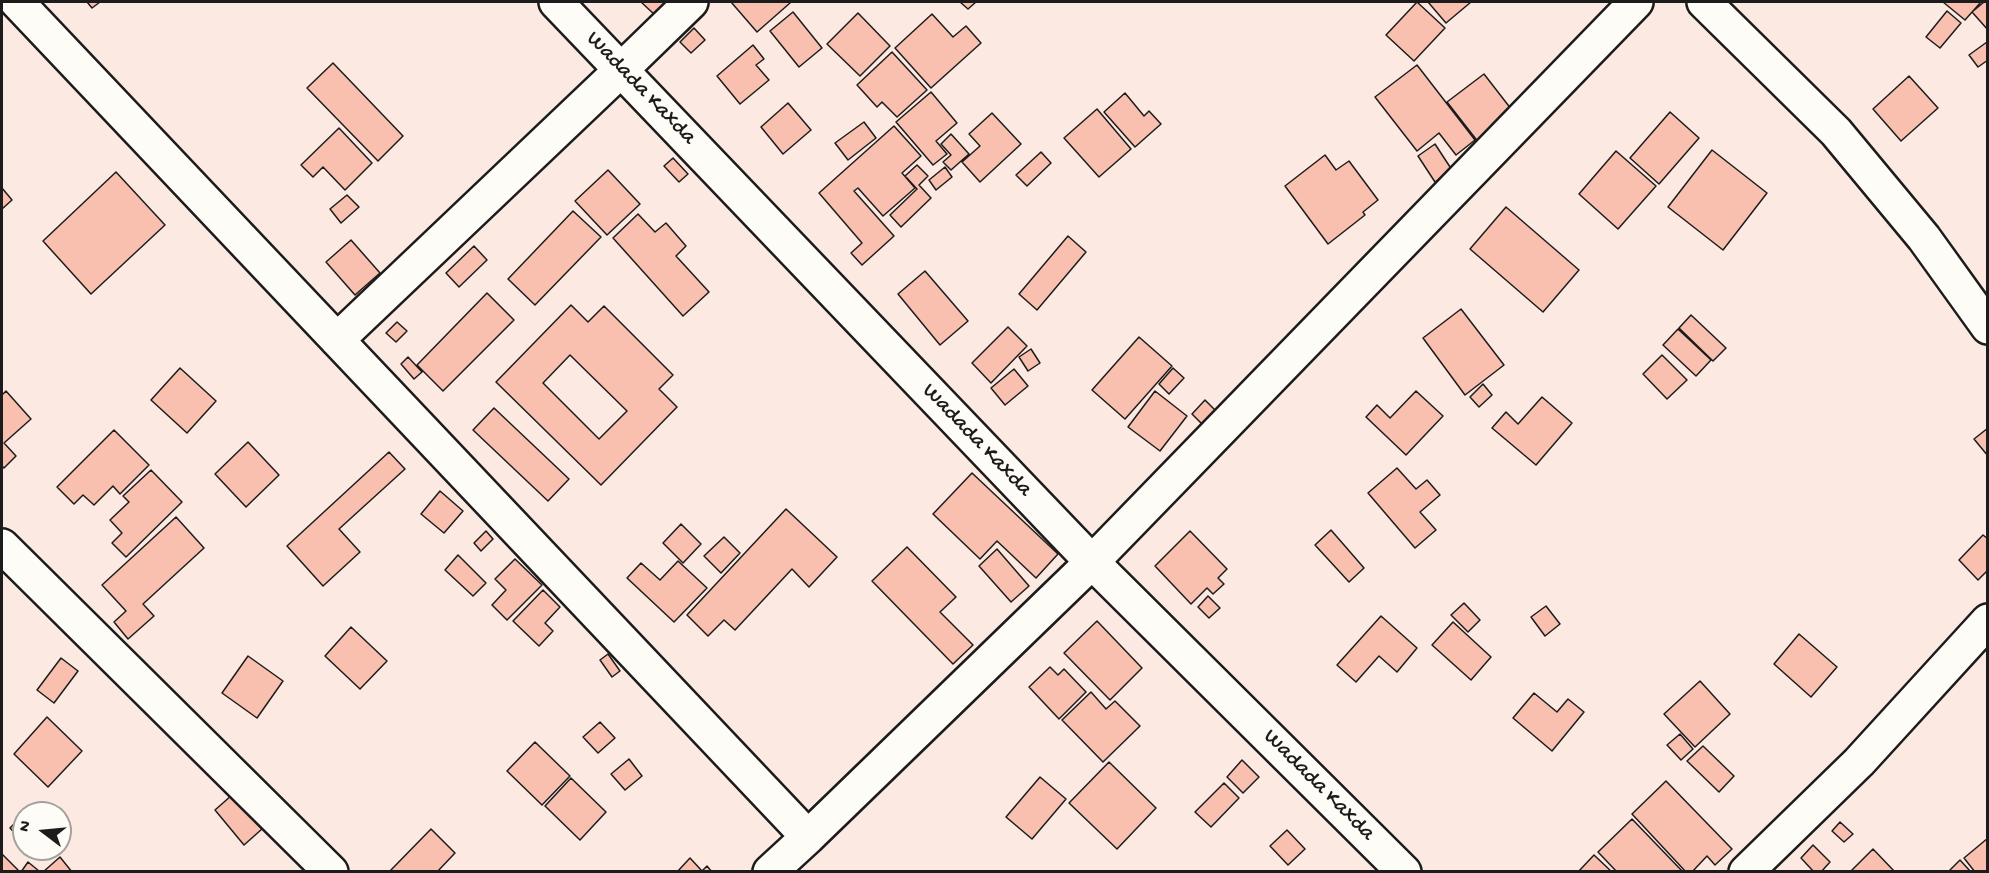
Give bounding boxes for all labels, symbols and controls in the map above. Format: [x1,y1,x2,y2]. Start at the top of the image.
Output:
street label: Wadada Kaxda [579,27,701,151]
street label: Wadada Kaxda [915,379,1037,503]
street label: Wadada Kaxda [1257,725,1379,847]
north arrow [12,801,72,861]
text: N [16,819,37,834]

